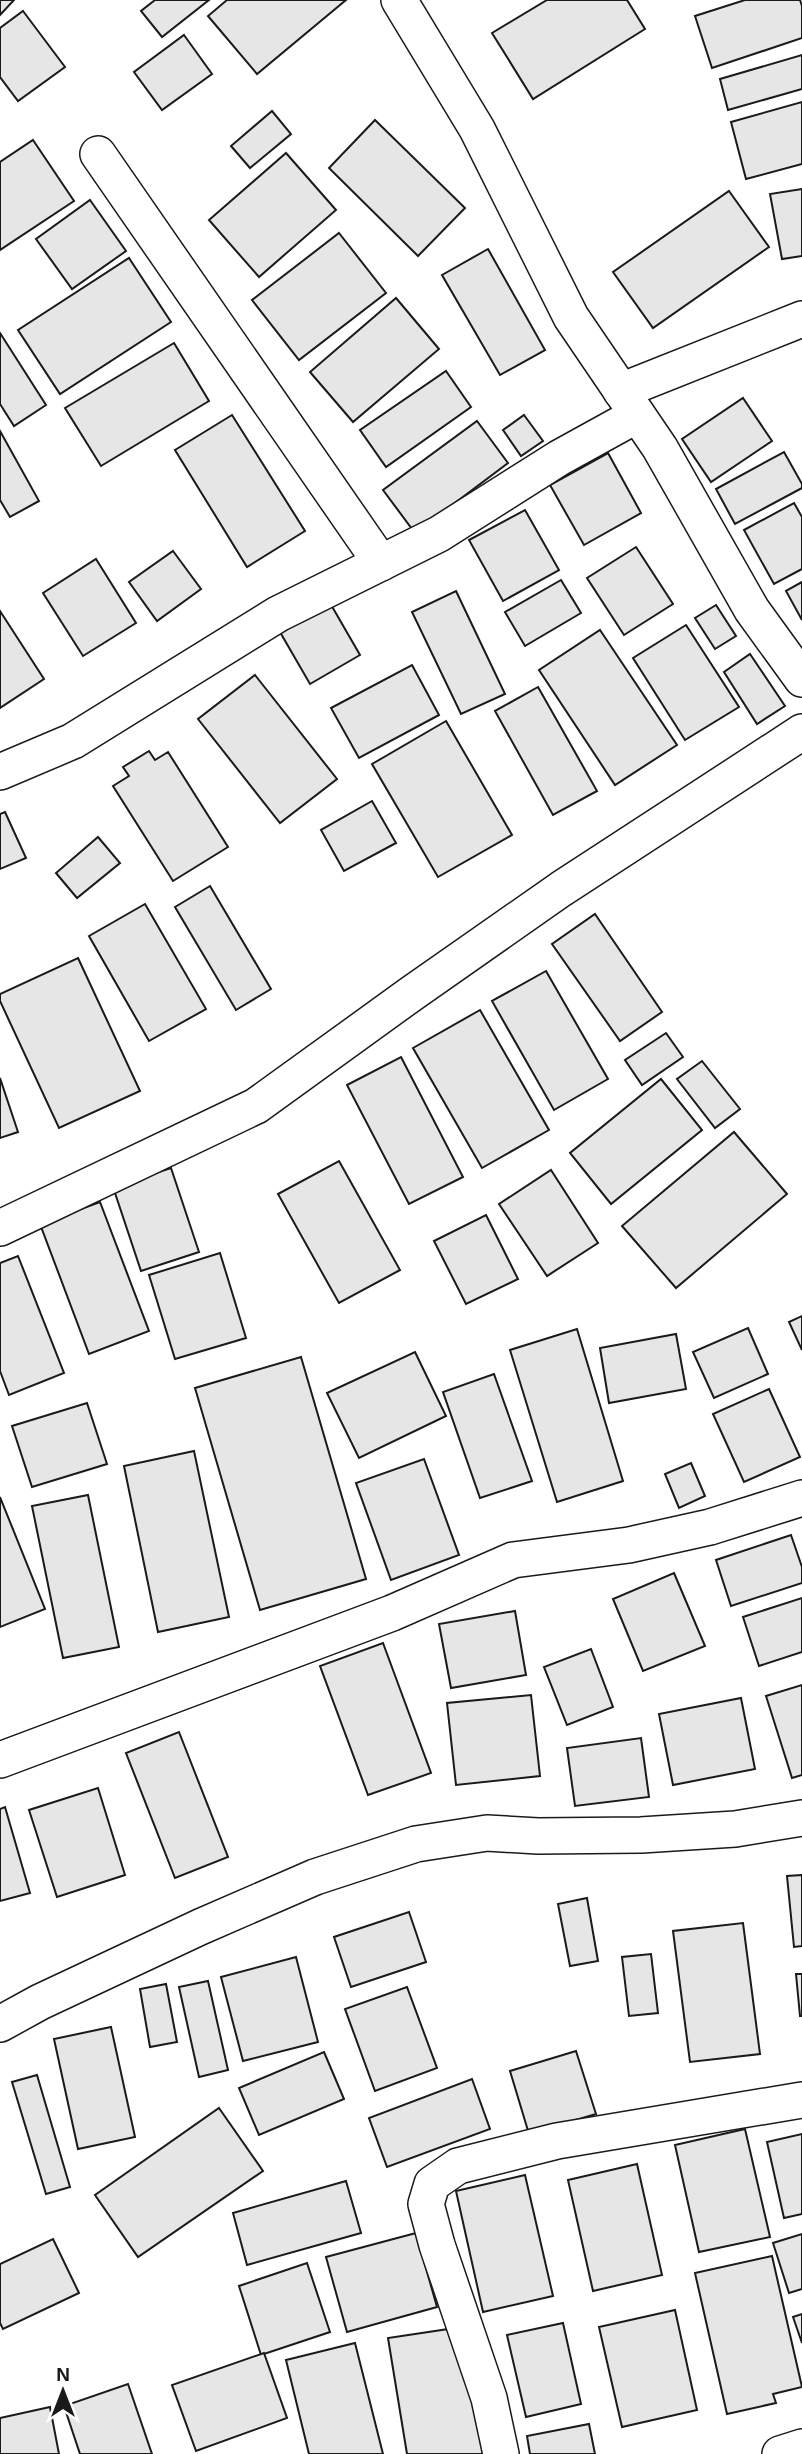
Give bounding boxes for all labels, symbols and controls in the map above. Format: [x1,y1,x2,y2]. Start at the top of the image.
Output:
north arrow [28,2356,98,2426]
text: N [56,2364,70,2385]

